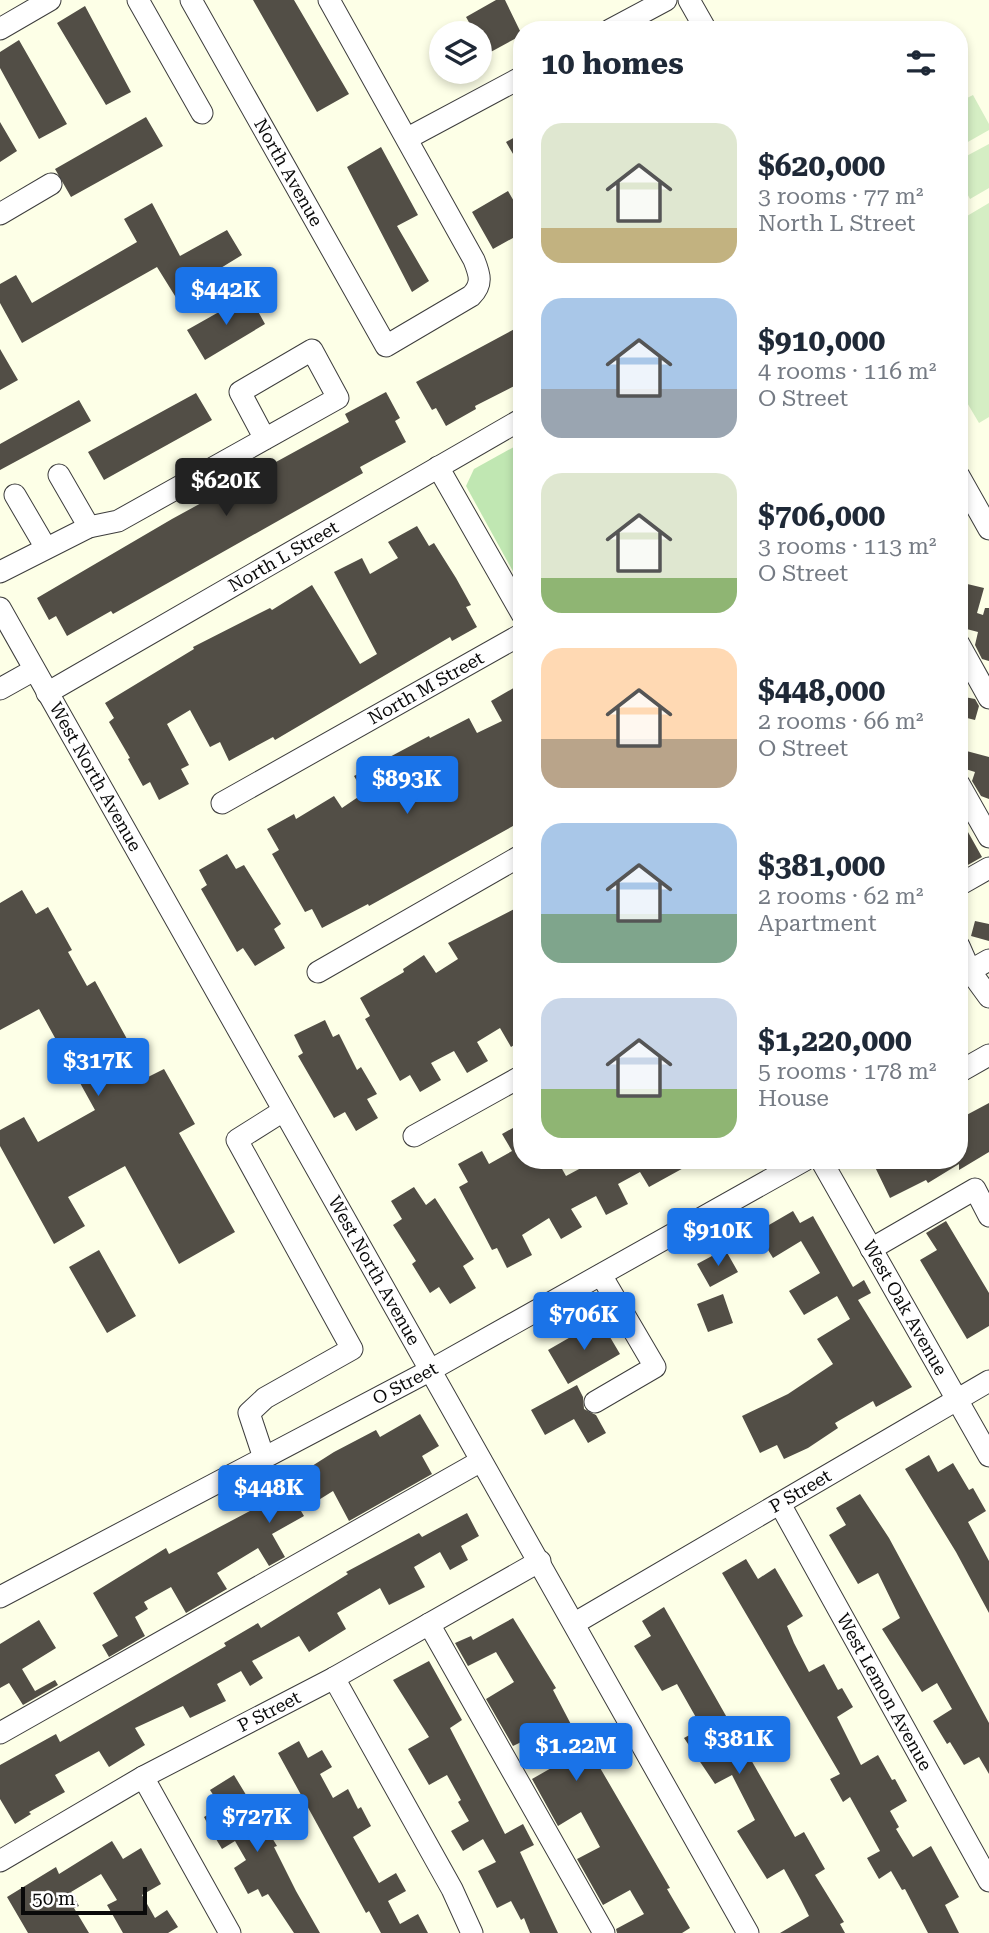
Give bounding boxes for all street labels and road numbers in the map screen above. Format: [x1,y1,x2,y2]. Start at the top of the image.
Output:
street label: North Avenue [250,115,327,230]
street label: North L Street [225,516,342,596]
street label: North M Street [364,647,487,729]
street label: West North Avenue [45,699,146,855]
street label: West North Avenue [324,1192,425,1349]
street label: West Oak Avenue [859,1236,952,1379]
street label: O Street [369,1357,441,1409]
street label: P Street [765,1465,835,1517]
street label: West Lemon Avenue [833,1609,937,1774]
street label: P Street [234,1686,304,1736]

